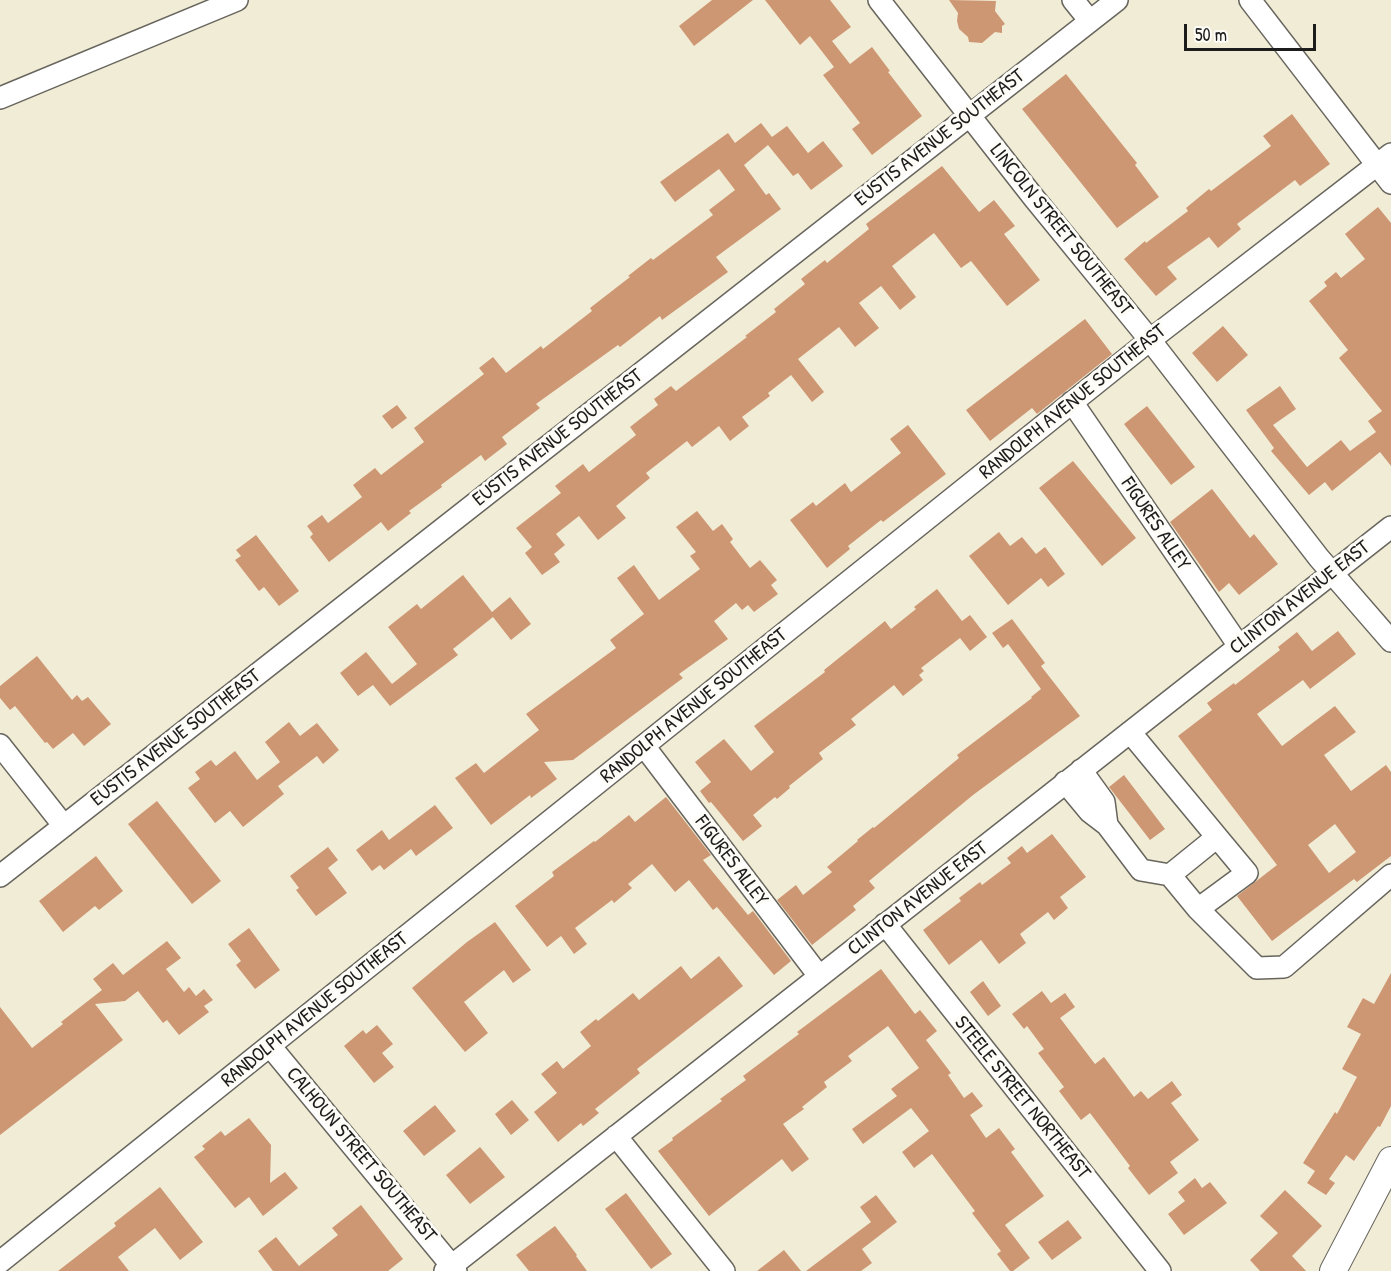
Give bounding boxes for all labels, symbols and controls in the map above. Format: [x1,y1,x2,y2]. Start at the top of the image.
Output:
scale bar [1187,12,1319,50]
text: 50 m [1195,22,1227,47]
street label: EUSTIS AVENUE SOUTHEAST [850,64,1030,212]
street label: LINCOLN STREET SOUTHEAST [984,139,1138,321]
street label: RANDOLPH AVENUE SOUTHEAST [975,319,1171,485]
street label: EUSTIS AVENUE SOUTHEAST [468,364,648,512]
street label: FIGURES ALLEY [1115,473,1195,575]
street label: CLINTON AVENUE EAST [1225,536,1375,660]
street label: RANDOLPH AVENUE SOUTHEAST [596,623,792,789]
street label: EUSTIS AVENUE SOUTHEAST [86,664,266,812]
street label: FIGURES ALLEY [689,811,773,911]
street label: CLINTON AVENUE EAST [843,837,993,961]
street label: RANDOLPH AVENUE SOUTHEAST [217,927,413,1093]
street label: STEELE STREET NORTHEAST [949,1012,1095,1184]
street label: CALHOUN STREET SOUTHEAST [281,1063,441,1247]

